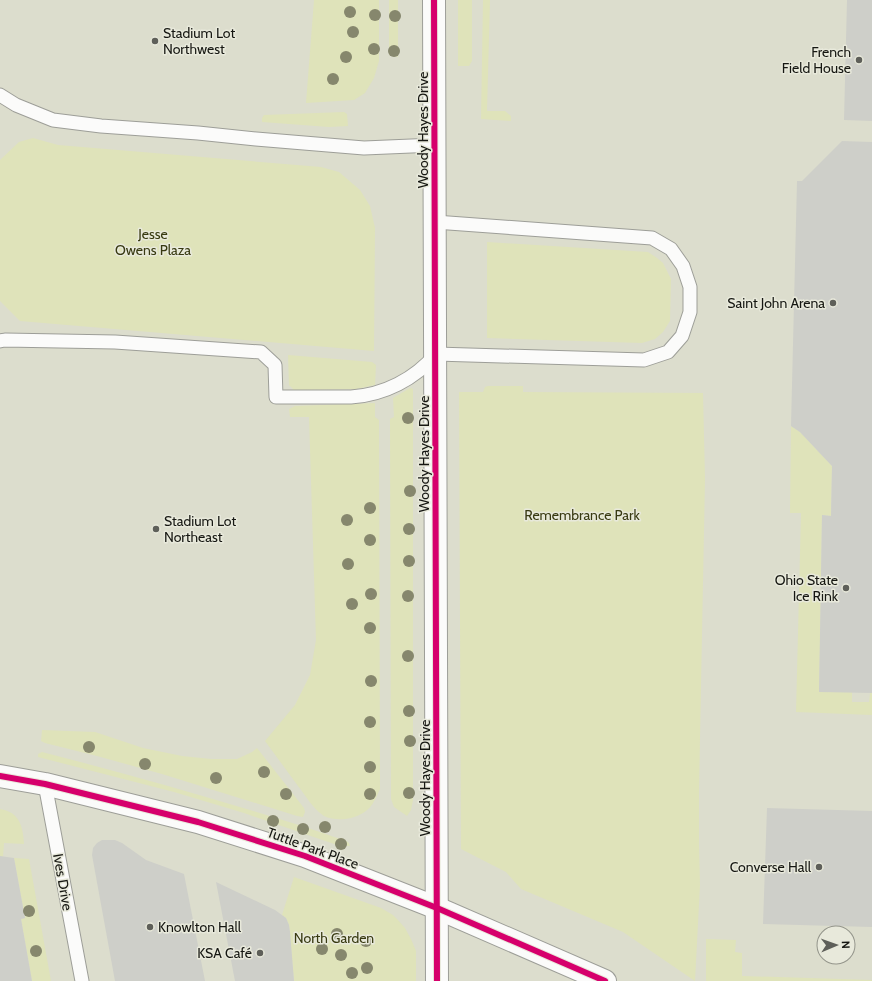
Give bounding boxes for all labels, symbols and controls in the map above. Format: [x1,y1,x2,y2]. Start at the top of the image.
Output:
place label: Stadium Lot Northwest [163,24,235,58]
marker: Stadium Lot Northwest [150,36,160,46]
place label: French Field House [782,43,851,77]
marker: French Field House [854,55,864,65]
street label: Woody Hayes Drive [414,72,432,188]
park label: Jesse Owens Plaza [115,225,191,259]
place label: Saint John Arena [727,294,825,312]
marker: Saint John Arena [828,298,838,308]
street label: Woody Hayes Drive [415,396,433,512]
park label: Remembrance Park [524,506,640,524]
place label: Stadium Lot Northeast [164,512,236,546]
marker: Stadium Lot Northeast [151,524,161,534]
place label: Ohio State Ice Rink [775,571,839,605]
marker: Ohio State Ice Rink [841,583,851,593]
street label: Woody Hayes Drive [416,720,434,836]
street label: Tuttle Park Place [265,823,361,873]
street label: Ives Drive [49,852,77,912]
place label: Converse Hall [730,858,812,876]
marker: Converse Hall [814,862,824,872]
place label: Knowlton Hall [158,918,242,936]
marker: Knowlton Hall [145,922,155,932]
north arrow [816,925,856,965]
park label: North Garden [294,929,374,947]
text: N [839,941,853,949]
place label: KSA Café [197,944,252,962]
marker: KSA Café [255,948,265,958]

